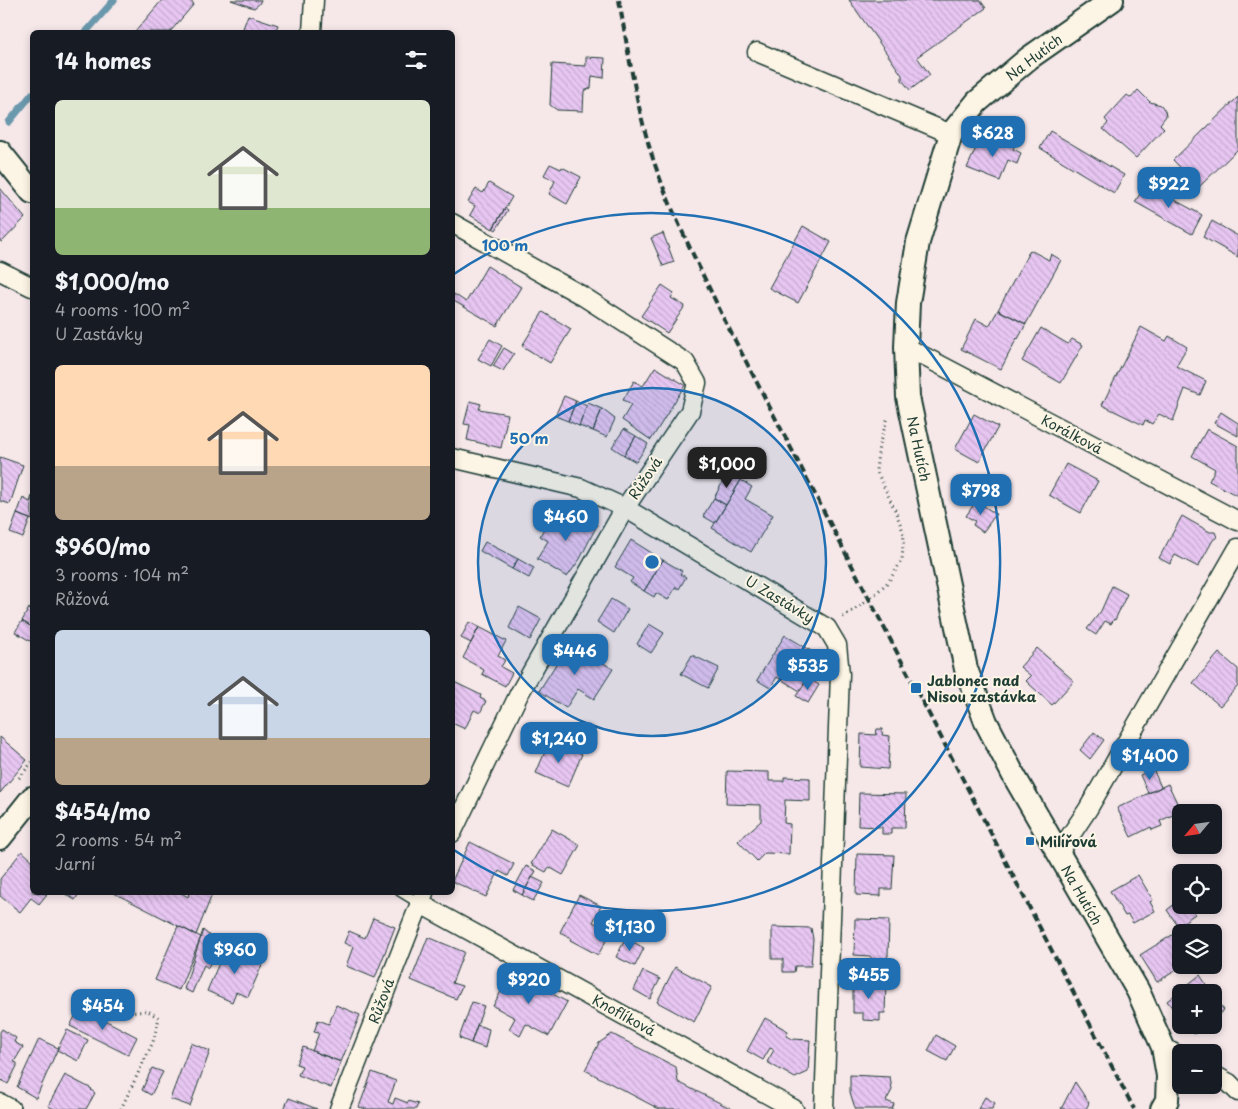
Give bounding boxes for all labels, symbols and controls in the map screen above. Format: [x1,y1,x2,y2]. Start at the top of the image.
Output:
street label: Na Hutích [1001,29,1067,85]
text: 14 homes [55,44,151,76]
icon: filters [402,46,430,74]
pin: $628 [963,116,1023,158]
text: $628 [972,120,1014,144]
icon: home [198,133,288,223]
pin: $922 [1139,166,1199,209]
text: $922 [1148,171,1190,195]
text: 100 m [482,233,528,256]
text: $1,000/mo [55,265,169,297]
text: 4 rooms · 100 m² [55,297,190,321]
text: U Zastávky [55,321,143,345]
icon: home [198,398,288,488]
street label: Korálková [1038,409,1107,459]
street label: Na Hutích [902,414,936,484]
text: 50 m [510,426,548,449]
pin: $1,000 [686,446,768,489]
text: $1,000 [699,451,755,475]
street label: Růžová [623,452,667,504]
pin: $798 [951,474,1011,516]
text: $798 [962,478,1000,502]
pin: $460 [536,500,596,542]
text: $460 [544,504,588,528]
text: $960/mo [55,530,150,562]
centre of rings [643,553,661,571]
text: 3 rooms · 104 m² [55,562,189,586]
street label: U Zastávky [742,570,818,628]
text: Růžová [55,586,109,610]
pin: $446 [545,634,605,676]
text: $446 [553,638,597,662]
pin: $535 [778,648,838,691]
text: $535 [787,653,829,677]
icon: home [198,663,288,753]
place label: Jablonec nad Nisou zastávka [927,670,1037,707]
marker: Jablonec nad Nisou zastávka [909,681,923,695]
pin: $1,240 [518,722,600,764]
text: $1,240 [531,726,587,750]
pin: $1,400 [1109,738,1191,781]
text: $1,400 [1122,743,1178,767]
text: $454/mo [55,795,150,827]
north arrow [1172,804,1222,854]
map controls [1172,804,1222,1094]
text: 2 rooms · 54 m² [55,827,182,851]
place label: Milířová [1040,831,1098,852]
marker: Milířová [1024,835,1036,847]
text: Jarní [55,851,95,875]
street label: Na Hutích [1056,861,1108,929]
button: locate [1172,864,1222,914]
pin: $1,130 [589,910,671,952]
text: $1,130 [605,914,655,938]
button: layers [1172,924,1222,974]
pin: $960 [205,932,265,975]
text: $960 [214,937,256,961]
pin: $455 [839,958,899,1000]
pin: $920 [499,962,559,1005]
text: $455 [848,962,890,986]
text: $920 [508,967,550,991]
street label: Růžová [363,975,399,1027]
button: + [1172,984,1222,1034]
pin: $454 [73,988,133,1031]
street label: Knoflíková [589,989,660,1041]
text: $454 [82,993,124,1017]
button: − [1172,1044,1222,1094]

